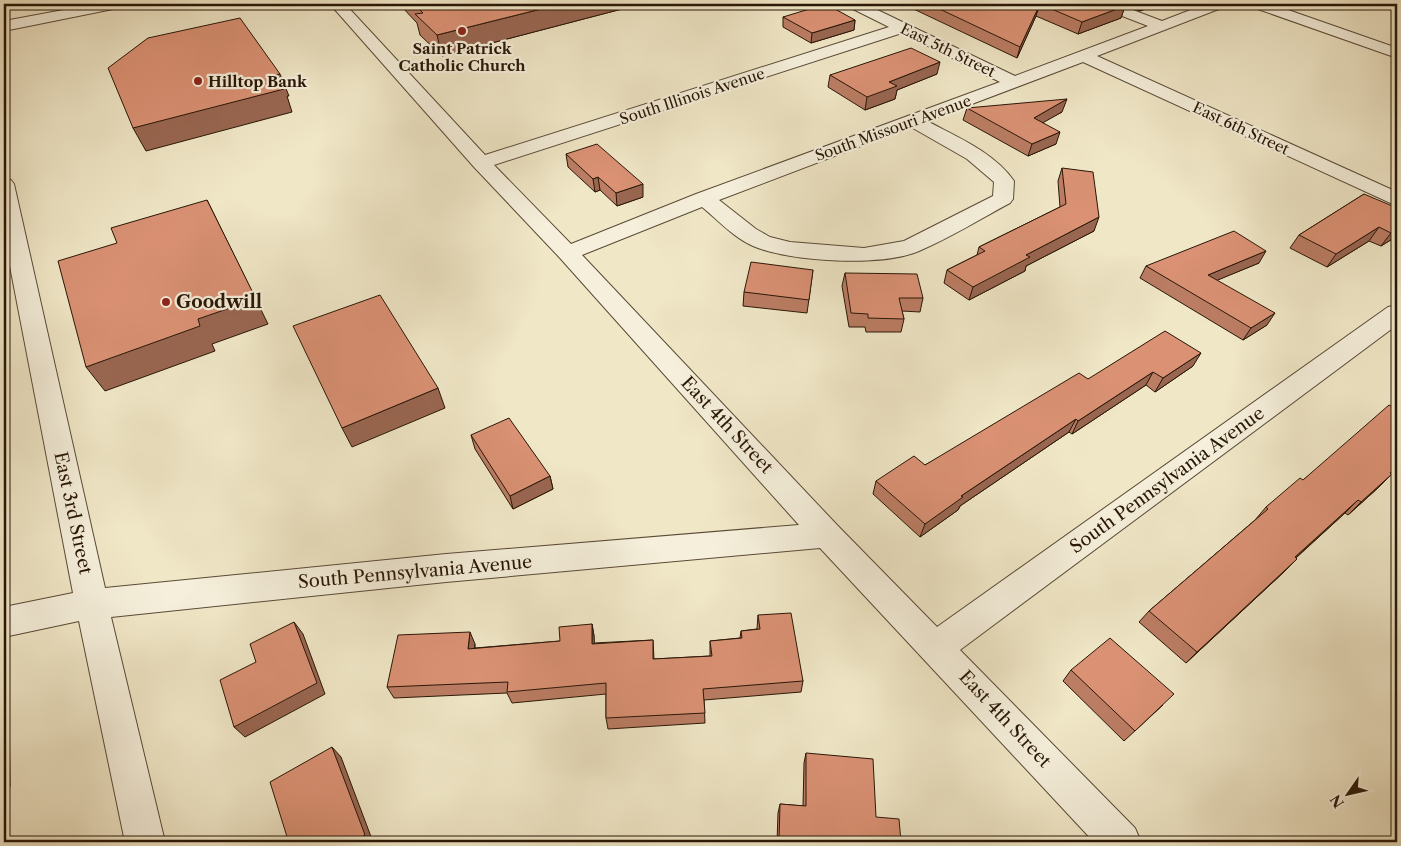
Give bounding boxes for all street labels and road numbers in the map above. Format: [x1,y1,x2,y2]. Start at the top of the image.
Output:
street label: East 5th Street [897,19,999,81]
street label: South Illinois Avenue [617,64,767,128]
street label: South Missouri Avenue [812,91,974,165]
street label: East 6th Street [1190,97,1293,159]
street label: East 4th Street [676,372,778,479]
street label: South Pennsylvania Avenue [1065,402,1269,558]
street label: East 3rd Street [49,450,97,577]
street label: South Pennsylvania Avenue [297,551,533,593]
street label: East 4th Street [954,666,1056,773]

